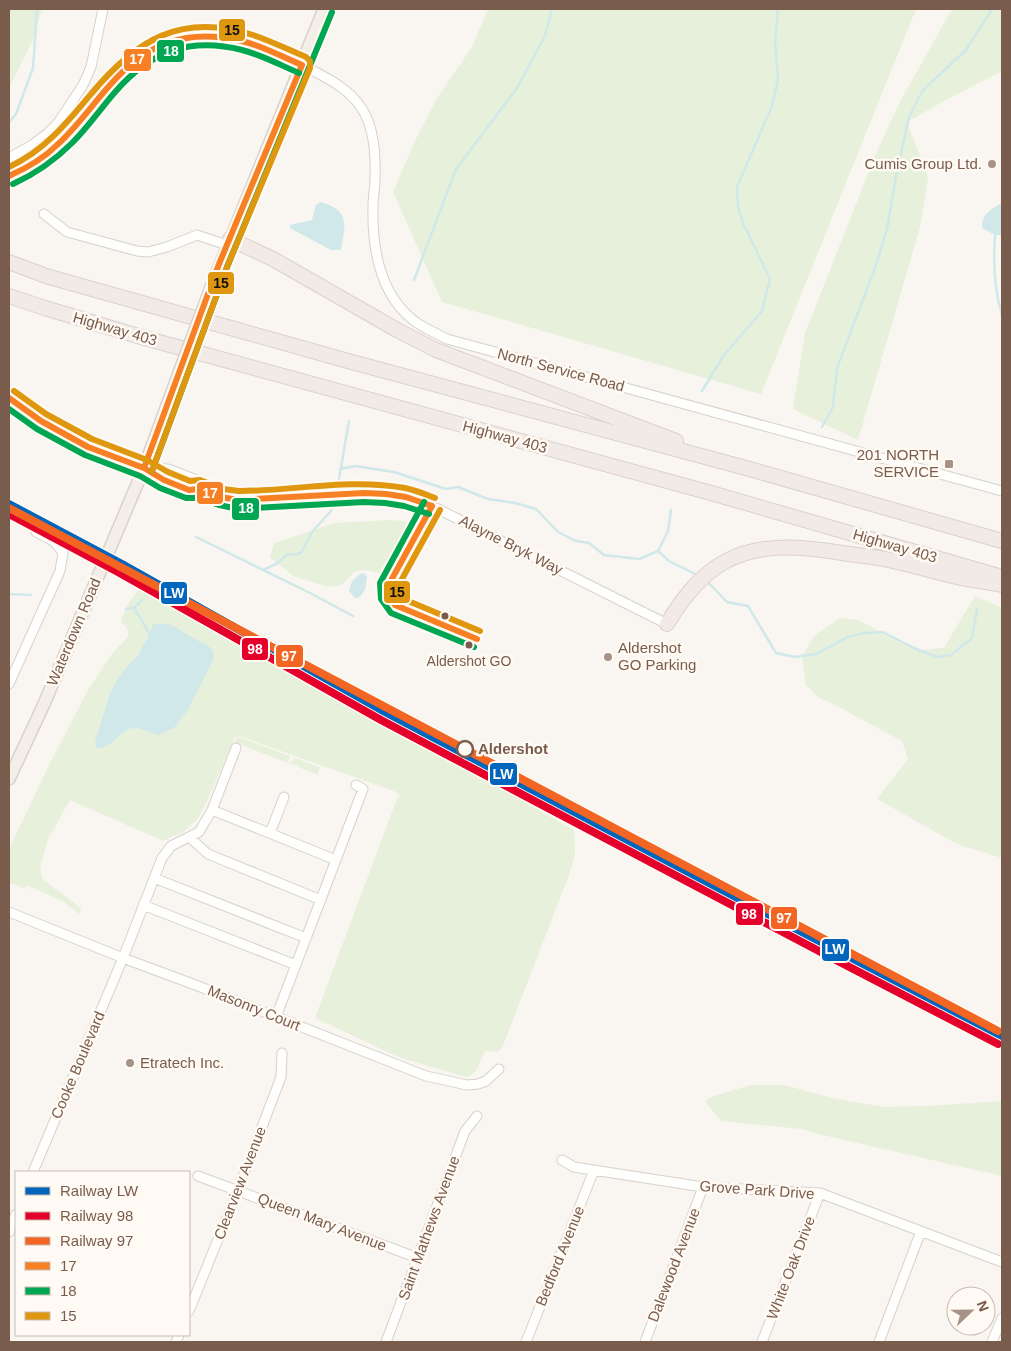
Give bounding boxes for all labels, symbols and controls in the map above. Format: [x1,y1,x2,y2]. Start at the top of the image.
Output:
line badge: 15 [218,18,246,42]
text: 15 [224,22,240,38]
line badge: 18 [156,39,185,63]
text: 18 [163,43,179,59]
line badge: 17 [123,48,152,72]
text: 17 [129,51,145,67]
place label: Cumis Group Ltd. [864,155,982,172]
marker: Cumis Group Ltd. [986,158,998,170]
line badge: 15 [207,271,235,295]
text: 15 [213,275,229,291]
street label: Highway 403 [71,308,159,349]
street label: North Service Road [496,344,627,395]
street label: Highway 403 [461,417,549,456]
place label: 201 NORTH SERVICE [857,446,939,480]
marker: 201 NORTH SERVICE [943,458,955,470]
line badge: 17 [196,481,224,505]
text: 17 [202,485,218,501]
line badge: 18 [231,497,260,521]
text: 18 [238,500,254,516]
street label: Alayne Bryk Way [457,511,566,578]
street label: Highway 403 [851,525,939,566]
street label: Waterdown Road [43,575,104,688]
line badge: 15 [383,580,411,604]
line badge: LW [160,581,188,605]
text: 15 [389,584,405,600]
text: LW [164,585,185,601]
unlabelled marker [440,611,450,621]
line badge: 98 [241,637,269,661]
place label: Aldershot GO Parking [618,639,696,673]
marker: Aldershot GO [464,640,474,650]
text: 98 [247,641,263,657]
line badge: 97 [275,644,304,668]
text: 97 [281,648,297,664]
marker: Aldershot GO Parking [602,651,614,663]
place label: Aldershot GO [427,653,512,669]
marker: Aldershot [456,740,474,758]
place label: Aldershot [478,740,548,757]
line badge: LW [489,762,518,786]
text: LW [493,766,514,782]
line badge: 98 [735,902,764,926]
text: 98 [741,906,757,922]
line badge: 97 [770,906,798,930]
text: 97 [776,910,792,926]
line badge: LW [821,938,850,962]
text: LW [825,941,846,957]
street label: Masonry Court [205,981,304,1034]
street label: Cooke Boulevard [47,1009,108,1121]
place label: Etratech Inc. [140,1054,224,1071]
marker: Etratech Inc. [124,1057,136,1069]
street label: Clearview Avenue [210,1124,269,1242]
street label: Saint Mathews Avenue [394,1153,463,1302]
legend [15,1171,190,1336]
street label: Grove Park Drive [699,1177,815,1202]
text: Railway LW [60,1182,139,1199]
street label: Queen Mary Avenue [255,1189,389,1254]
street label: Bedford Avenue [532,1203,587,1308]
street label: Dalewood Avenue [644,1205,703,1324]
text: Railway 98 [60,1207,133,1224]
street label: White Oak Drive [763,1214,818,1322]
text: Railway 97 [60,1232,133,1249]
text: 17 [60,1257,77,1274]
text: 18 [60,1282,77,1299]
north arrow [946,1286,996,1336]
text: N [974,1298,992,1314]
text: 15 [60,1307,77,1324]

